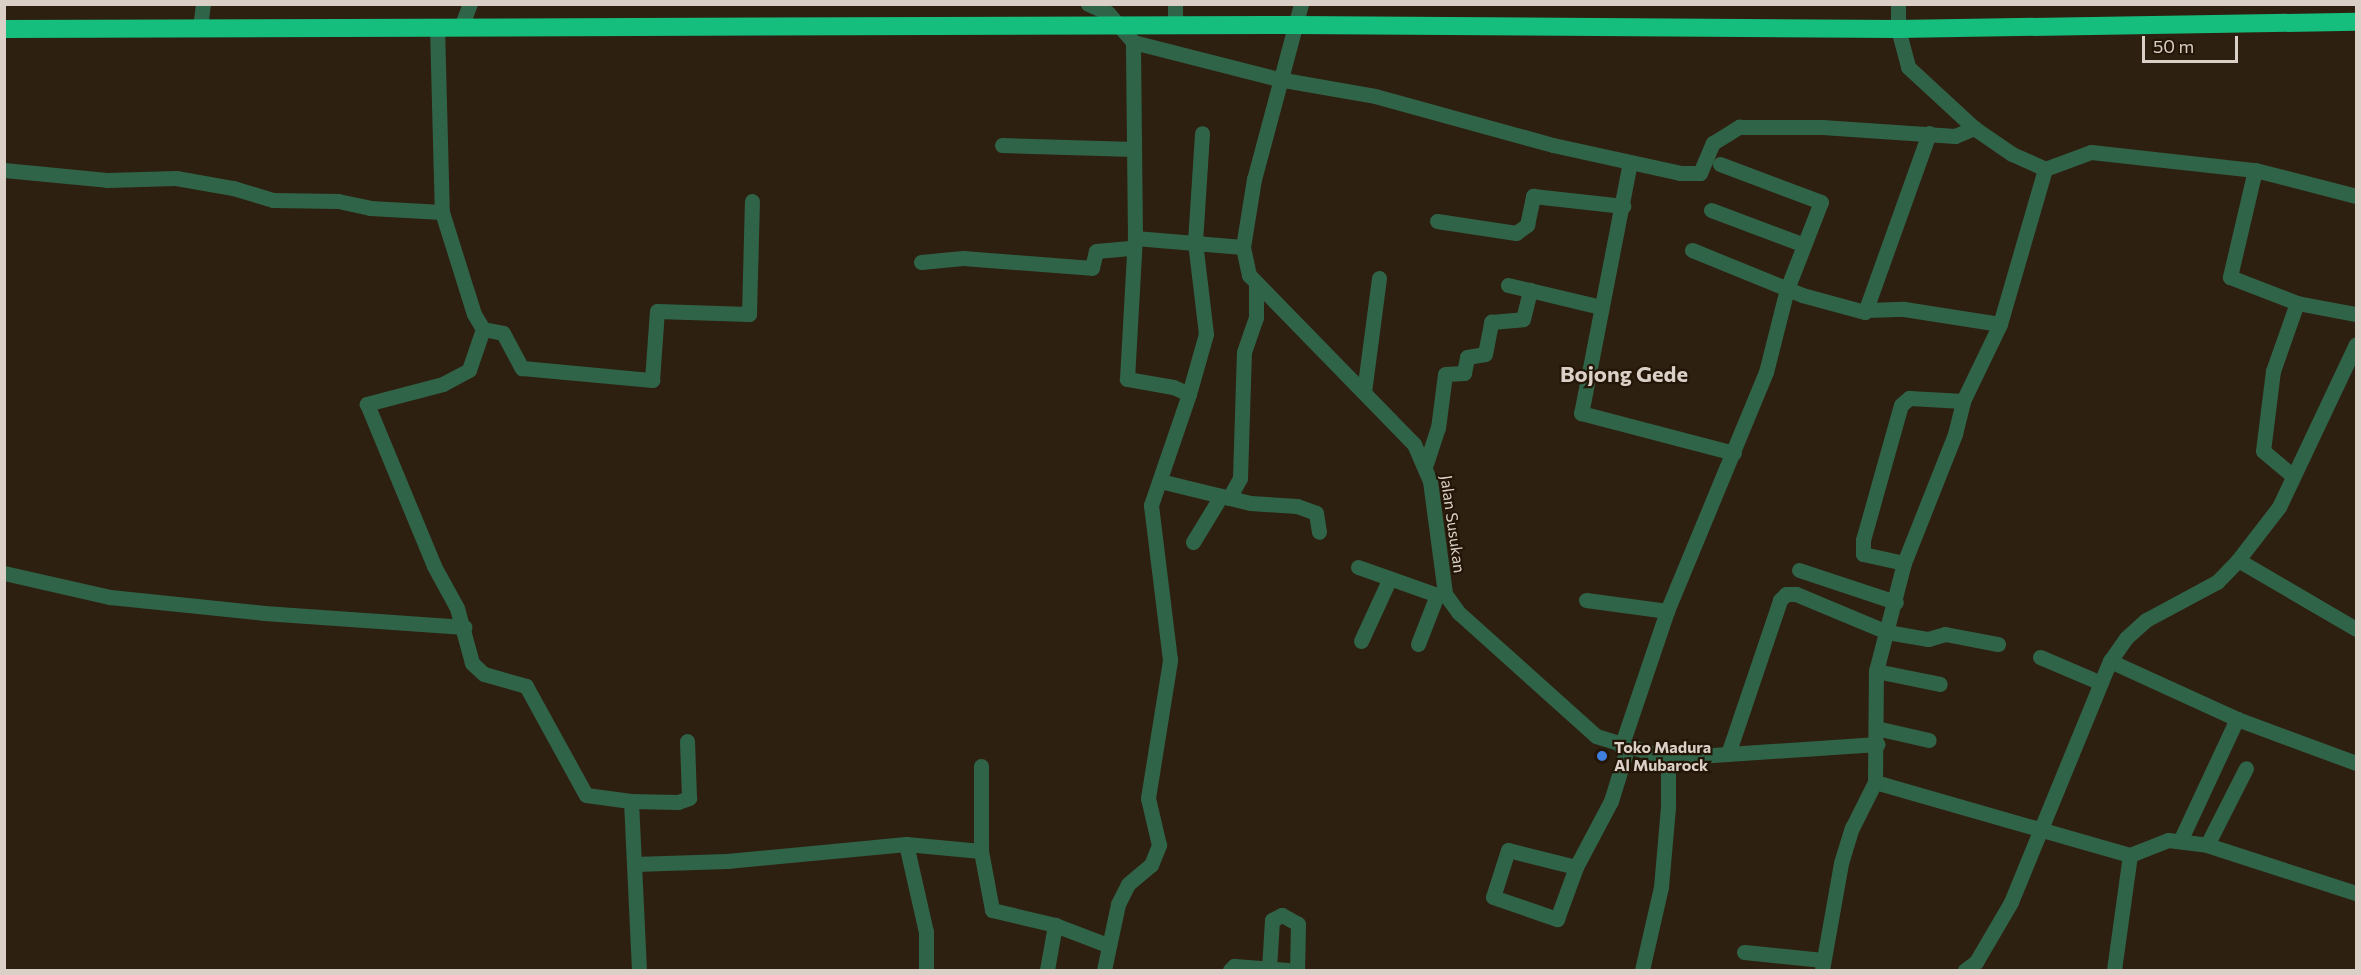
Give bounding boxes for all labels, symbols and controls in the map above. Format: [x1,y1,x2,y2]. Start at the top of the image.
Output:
scale bar [2145,24,2241,62]
text: 50 m [2153,35,2194,57]
district label: Bojong Gede [1560,361,1688,387]
street label: Jalan Susukan [1437,474,1469,574]
place label: Toko Madura Al Mubarock [1614,737,1711,775]
marker: Toko Madura Al Mubarock [1595,749,1609,763]

